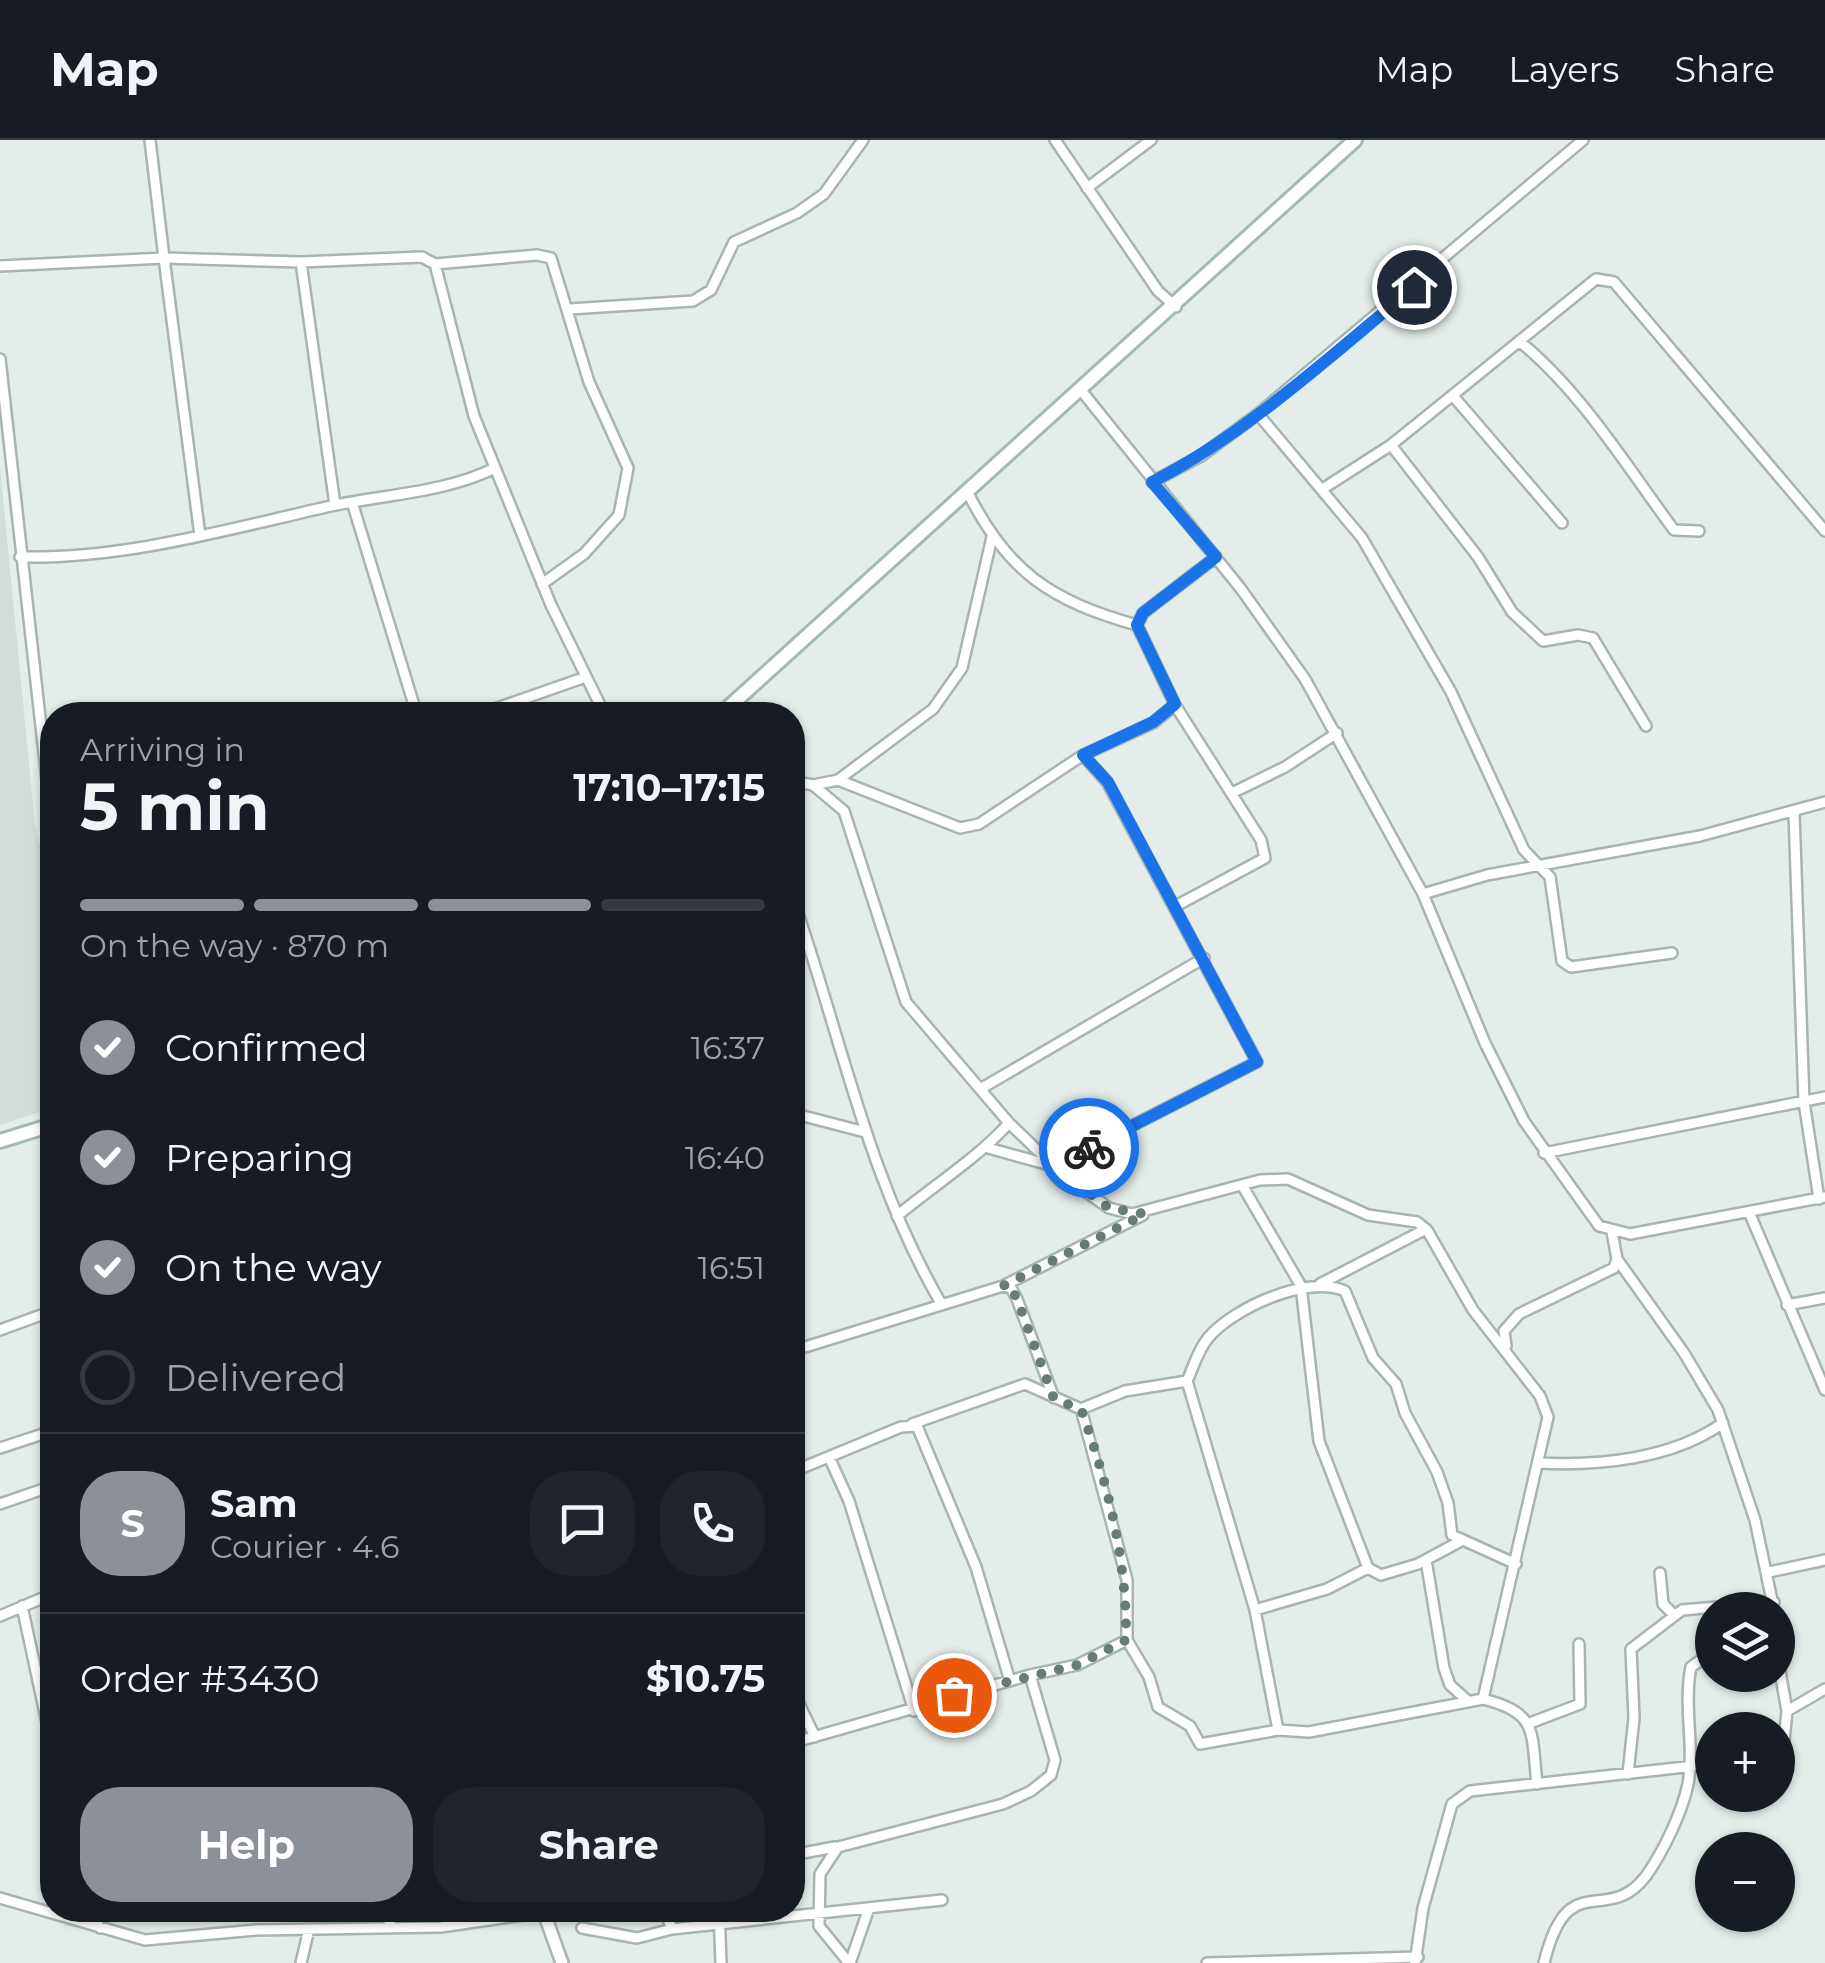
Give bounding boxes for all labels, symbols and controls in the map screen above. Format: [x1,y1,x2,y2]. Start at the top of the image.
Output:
text: Map [50,40,159,98]
text: Map [1375,48,1453,91]
text: Layers [1508,48,1619,91]
text: Share [1674,48,1775,91]
pin [1372,245,1457,330]
icon: home [1387,260,1442,315]
text: Arriving in [80,730,245,769]
text: 17:10–17:15 [573,764,765,811]
text: 5 min [80,767,270,846]
text: On the way · 870 m [80,926,389,965]
icon: check [80,1020,135,1075]
text: Confirmed [165,1024,368,1071]
text: 16:37 [691,1028,765,1067]
courier [1039,1098,1139,1198]
icon: bike [1062,1121,1117,1176]
icon: check [80,1130,135,1185]
text: Preparing [165,1134,354,1181]
text: 16:40 [685,1138,765,1177]
icon: check [80,1240,135,1295]
text: On the way [165,1244,382,1291]
text: 16:51 [698,1248,765,1287]
text: Delivered [165,1354,346,1401]
button: chat [530,1471,635,1576]
button: phone [660,1471,765,1576]
text: Sam [210,1480,298,1527]
text: S [120,1500,145,1547]
text: Courier · 4.6 [210,1527,399,1566]
map controls [1695,1592,1795,1932]
button: layers [1695,1592,1795,1692]
pin [912,1653,997,1738]
text: Order #3430 [80,1655,320,1702]
text: $10.75 [646,1655,765,1702]
icon: bag [927,1668,982,1723]
button: + [1695,1712,1795,1812]
button: Help [80,1787,413,1902]
button: Share [433,1787,765,1902]
button: − [1695,1832,1795,1932]

